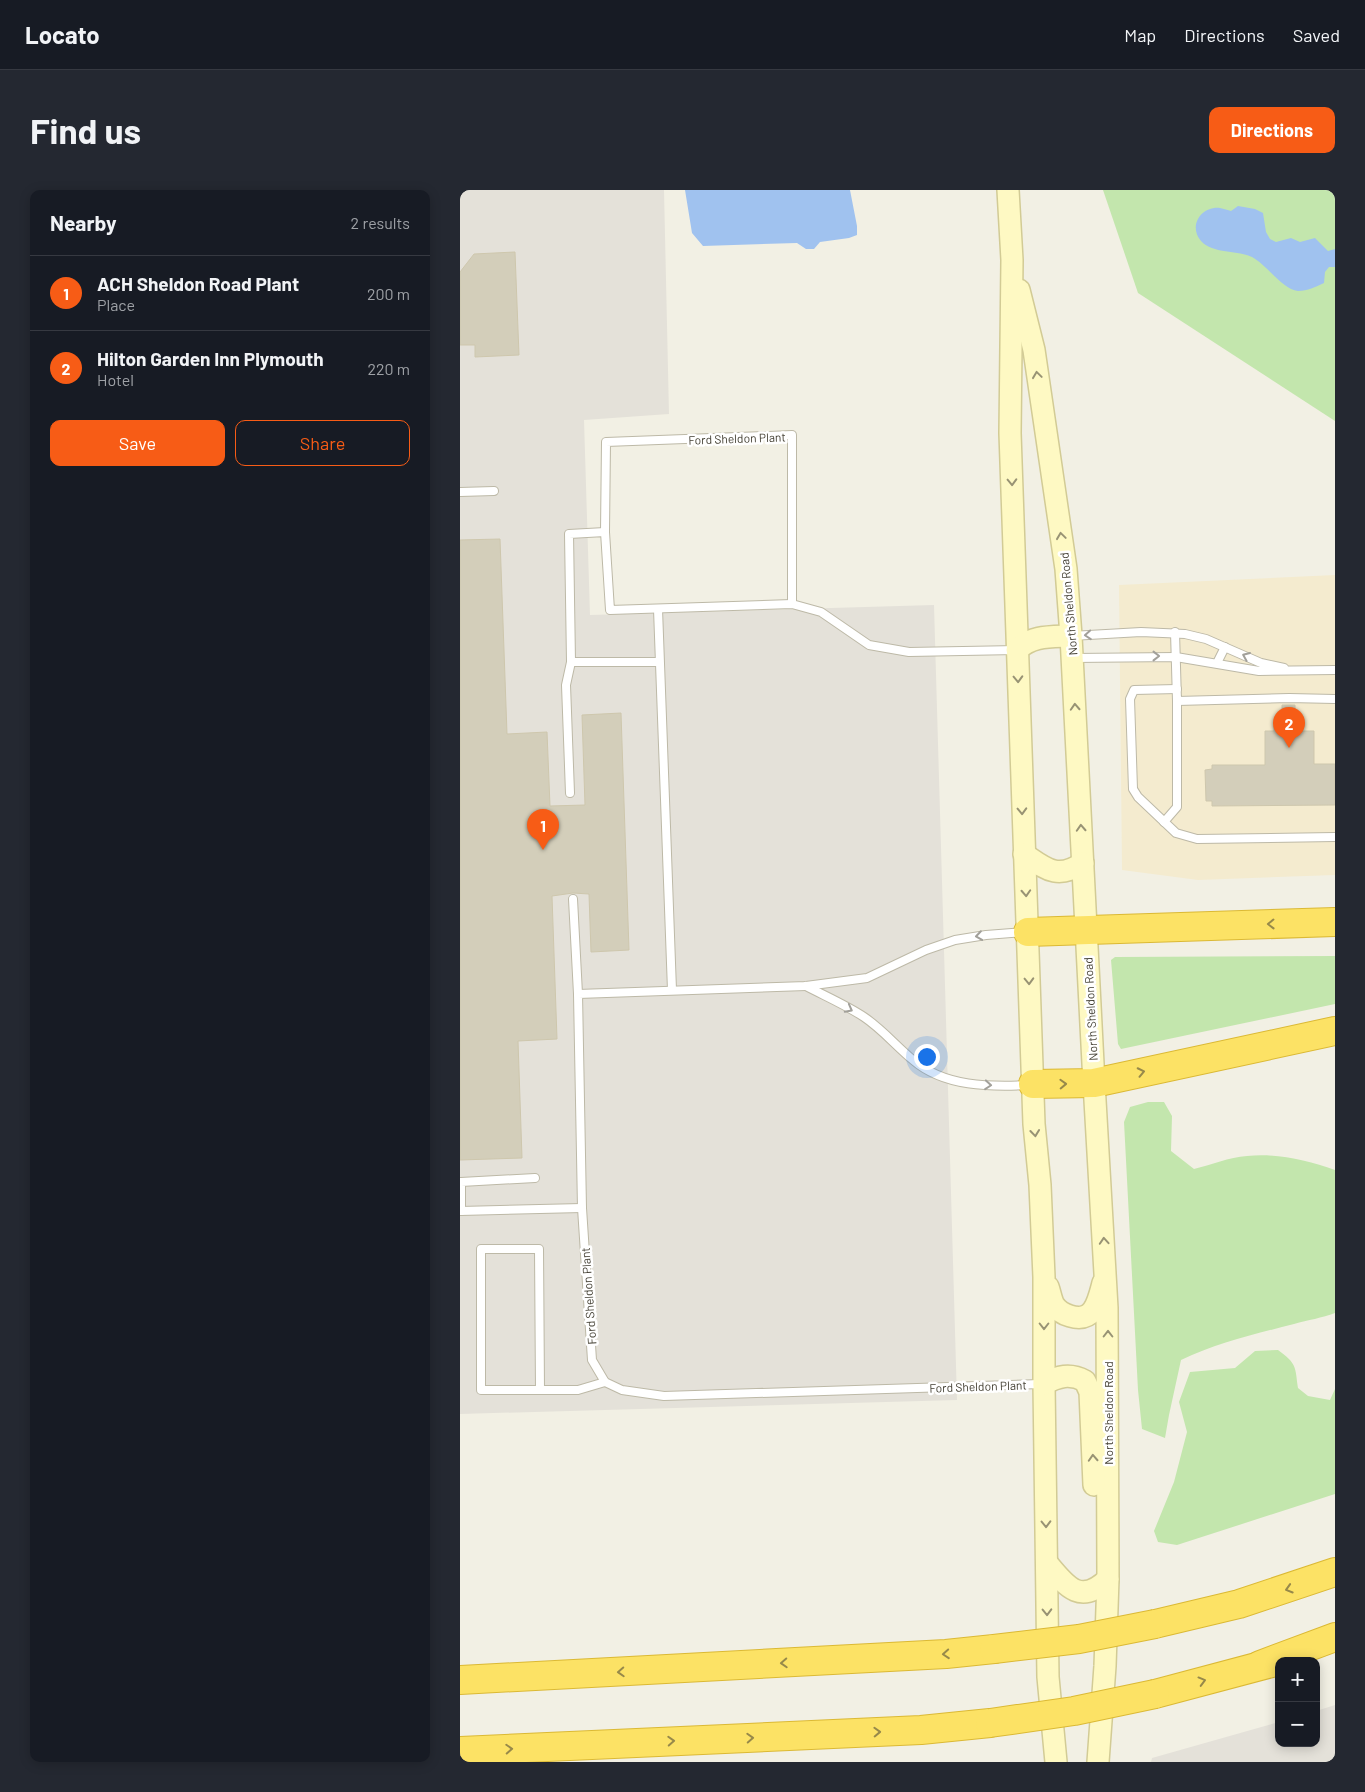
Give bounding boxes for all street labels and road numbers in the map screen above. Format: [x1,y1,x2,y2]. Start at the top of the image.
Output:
street label: Ford Sheldon Plant [688,429,786,447]
street label: North Sheldon Road [1057,552,1079,656]
street label: North Sheldon Road [1080,957,1100,1061]
street label: Ford Sheldon Plant [578,1247,598,1345]
street label: North Sheldon Road [1101,1361,1115,1465]
street label: Ford Sheldon Plant [929,1377,1027,1395]

